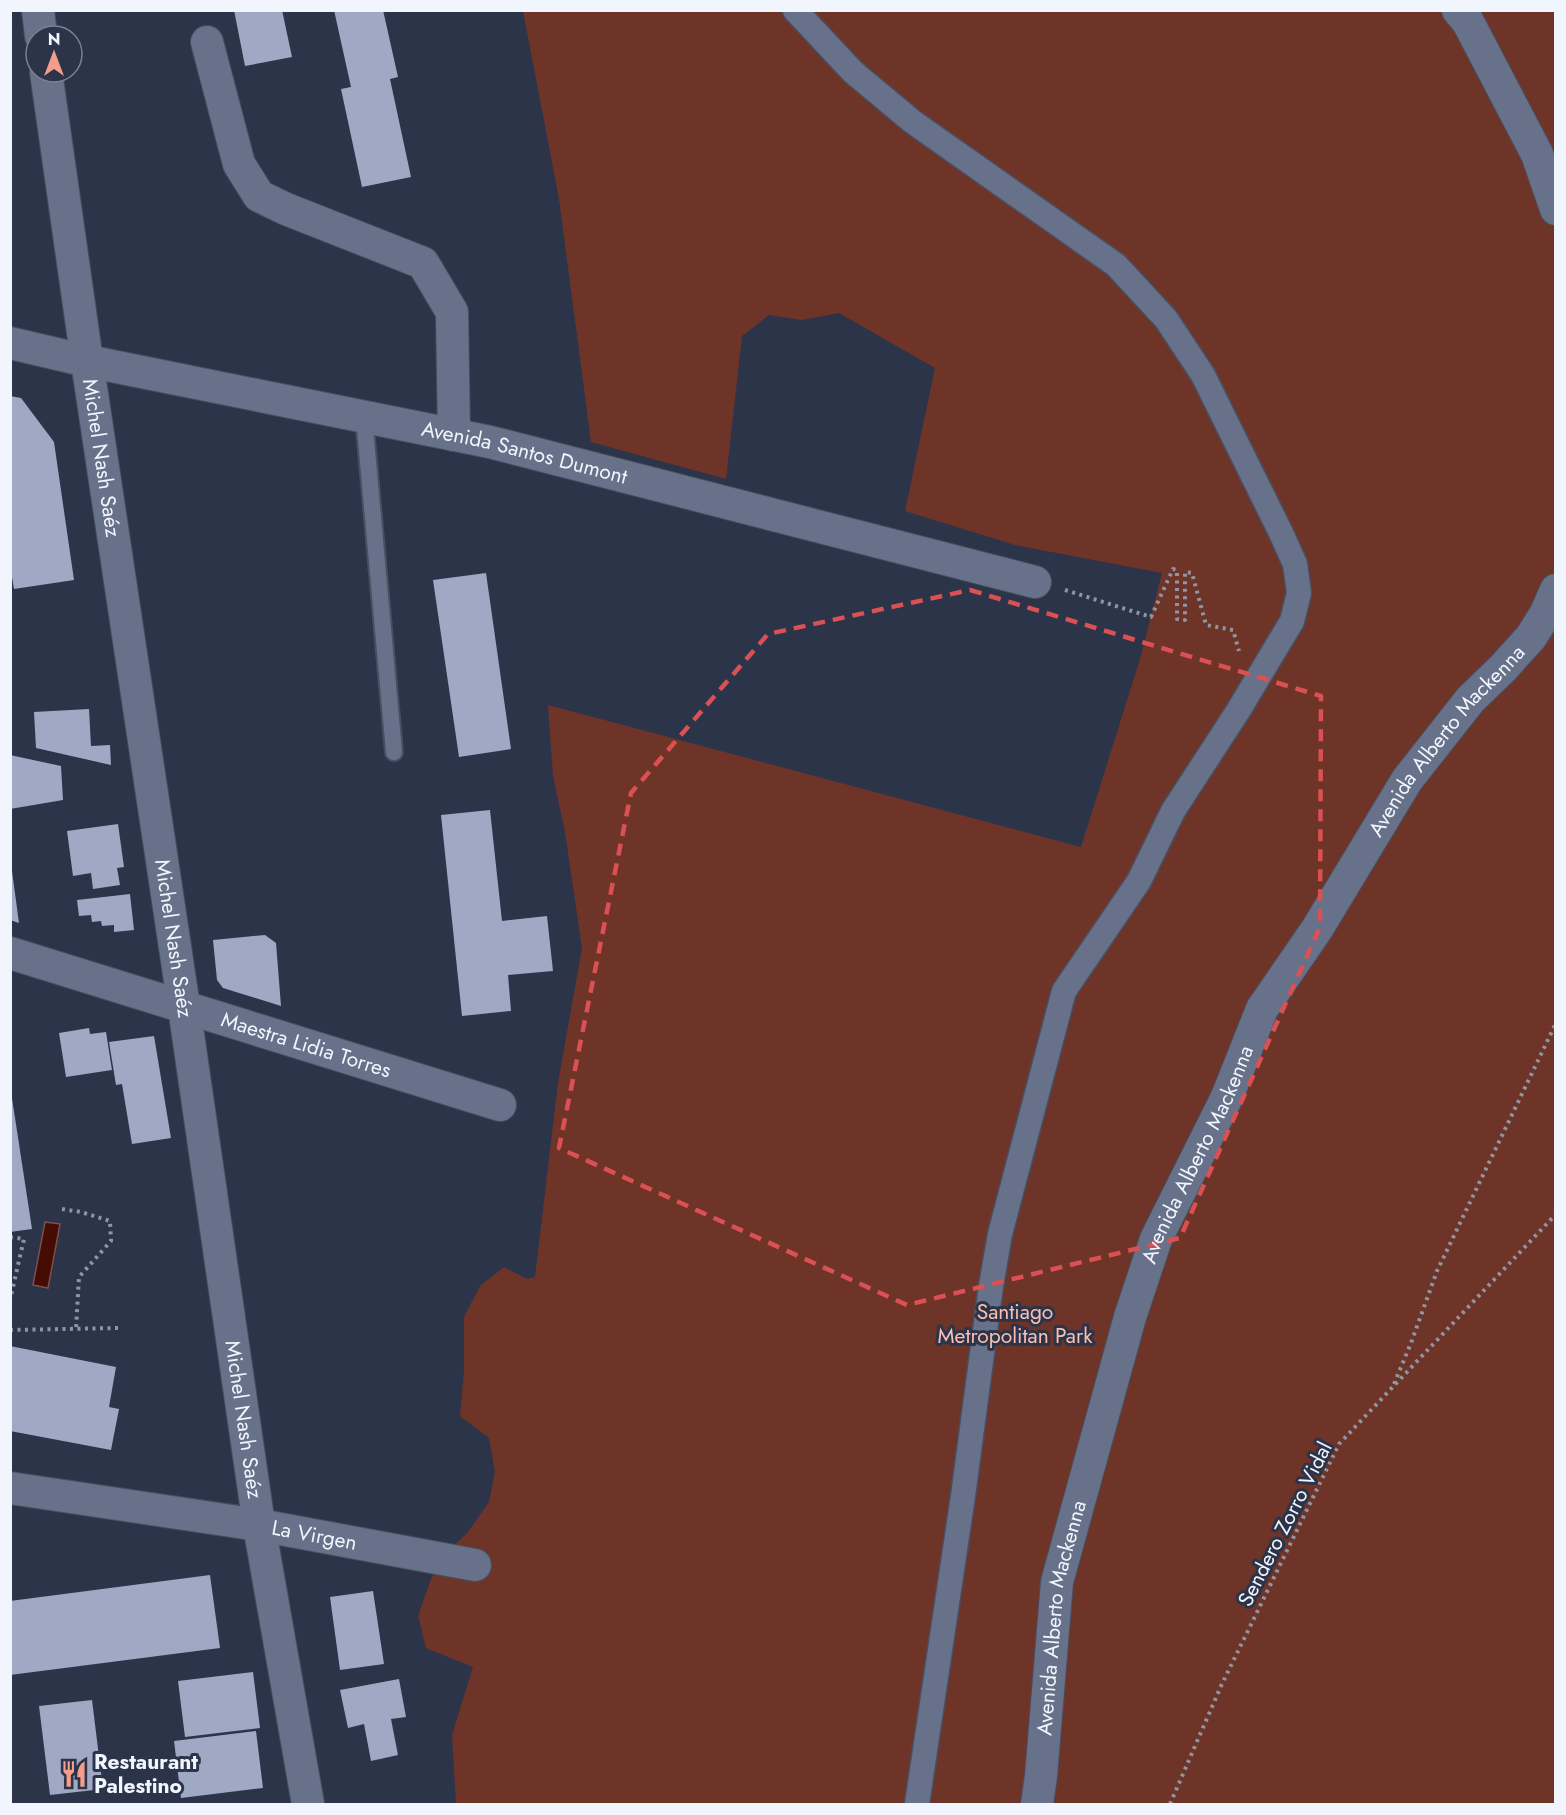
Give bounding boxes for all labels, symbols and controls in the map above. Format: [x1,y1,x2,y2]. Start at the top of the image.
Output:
north arrow [24,24,84,84]
text: N [48,28,60,51]
street label: Michel Nash Saéz [75,377,128,540]
street label: Avenida Santos Dumont [419,414,630,492]
street label: Avenida Alberto Mackenna [1361,638,1532,842]
street label: Michel Nash Saéz [147,857,200,1020]
street label: Maestra Lidia Torres [217,1004,395,1085]
street label: Avenida Alberto Mackenna [1134,1041,1261,1268]
park label: Santiago Metropolitan Park [938,1297,1093,1351]
street label: Michel Nash Saéz [217,1338,270,1501]
street label: Sendero Zorro Vidal [1231,1436,1339,1612]
street label: Avenida Alberto Mackenna [1029,1497,1094,1737]
street label: La Virgen [269,1513,359,1558]
place label: Restaurant Palestino [94,1747,198,1801]
restaurant icon: Restaurant Palestino [59,1759,89,1789]

